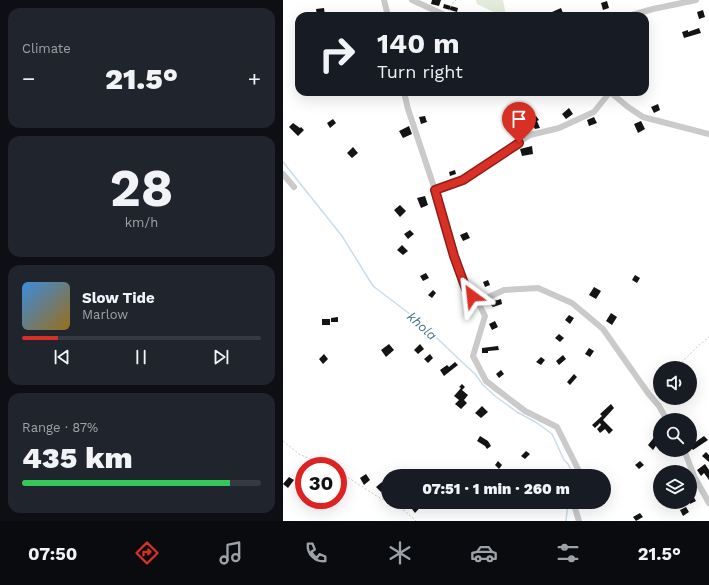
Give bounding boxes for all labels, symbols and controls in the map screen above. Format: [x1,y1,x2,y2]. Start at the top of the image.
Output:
text: 140 m [377,27,460,60]
icon: right [311,28,363,80]
text: Climate [22,41,71,56]
text: 21.5° [105,61,178,96]
text: Turn right [377,61,463,82]
text: − [22,66,35,91]
text: + [248,66,261,91]
pin [502,102,536,143]
icon: arrive [508,108,530,130]
text: 28 [110,158,173,219]
text: km/h [125,215,158,230]
position arrow [451,275,493,317]
text: Slow Tide [82,289,155,307]
text: Marlow [82,307,128,322]
water label: khola [404,309,440,343]
icon: previous [51,346,73,368]
icon: pause [130,346,152,368]
icon: next [210,346,232,368]
map controls [653,361,697,509]
button: sound [653,361,697,405]
button: search [653,413,697,457]
text: Range · 87% [22,420,98,435]
text: 435 km [22,440,133,475]
speed limit sign: 30 [295,457,347,509]
button: layers [653,465,697,509]
text: 07:51 · 1 min · 260 m [422,480,570,498]
icon: directions [133,539,161,567]
icon: music [217,539,245,567]
icon: phone [302,539,330,567]
icon: climate [386,539,414,567]
icon: car [470,539,498,567]
icon: filters [554,539,582,567]
text: 07:50 [28,543,77,564]
text: 21.5° [638,543,681,564]

